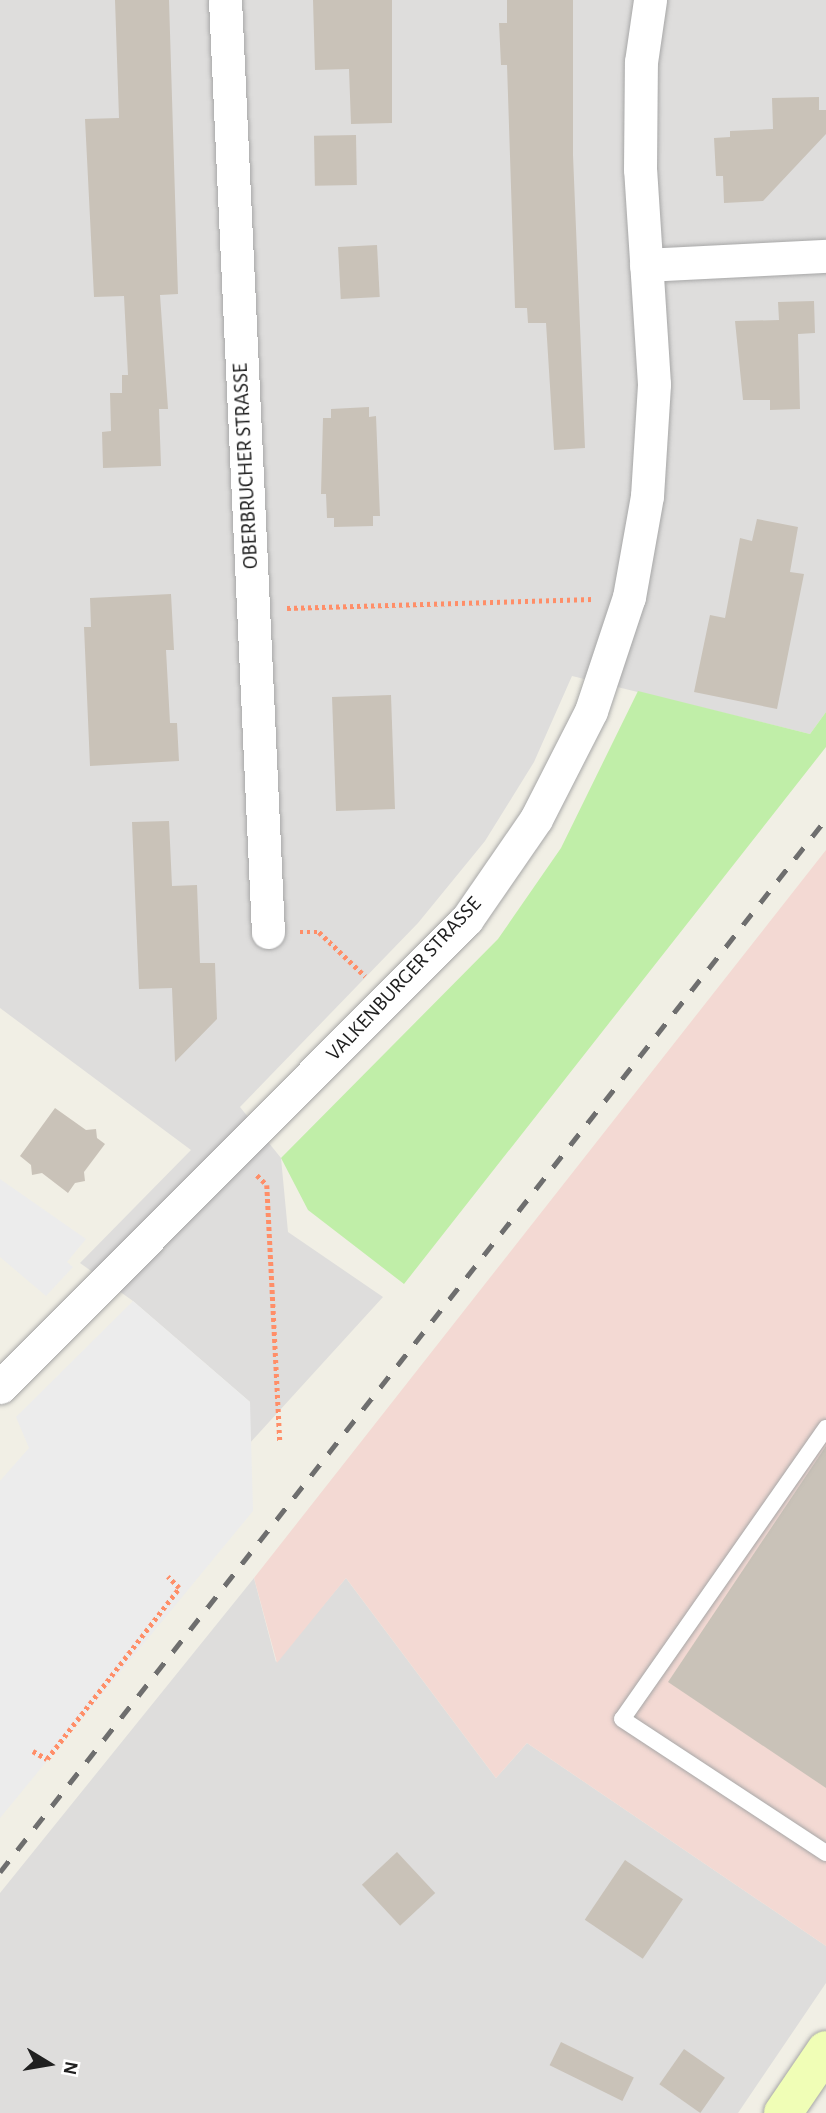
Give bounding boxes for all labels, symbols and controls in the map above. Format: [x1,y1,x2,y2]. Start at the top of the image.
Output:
street label: OBERBRUCHER STRASSE [228,362,264,570]
street label: VALKENBURGER STRASSE [321,892,487,1066]
north arrow [14,2029,84,2099]
text: N [60,2060,81,2076]

